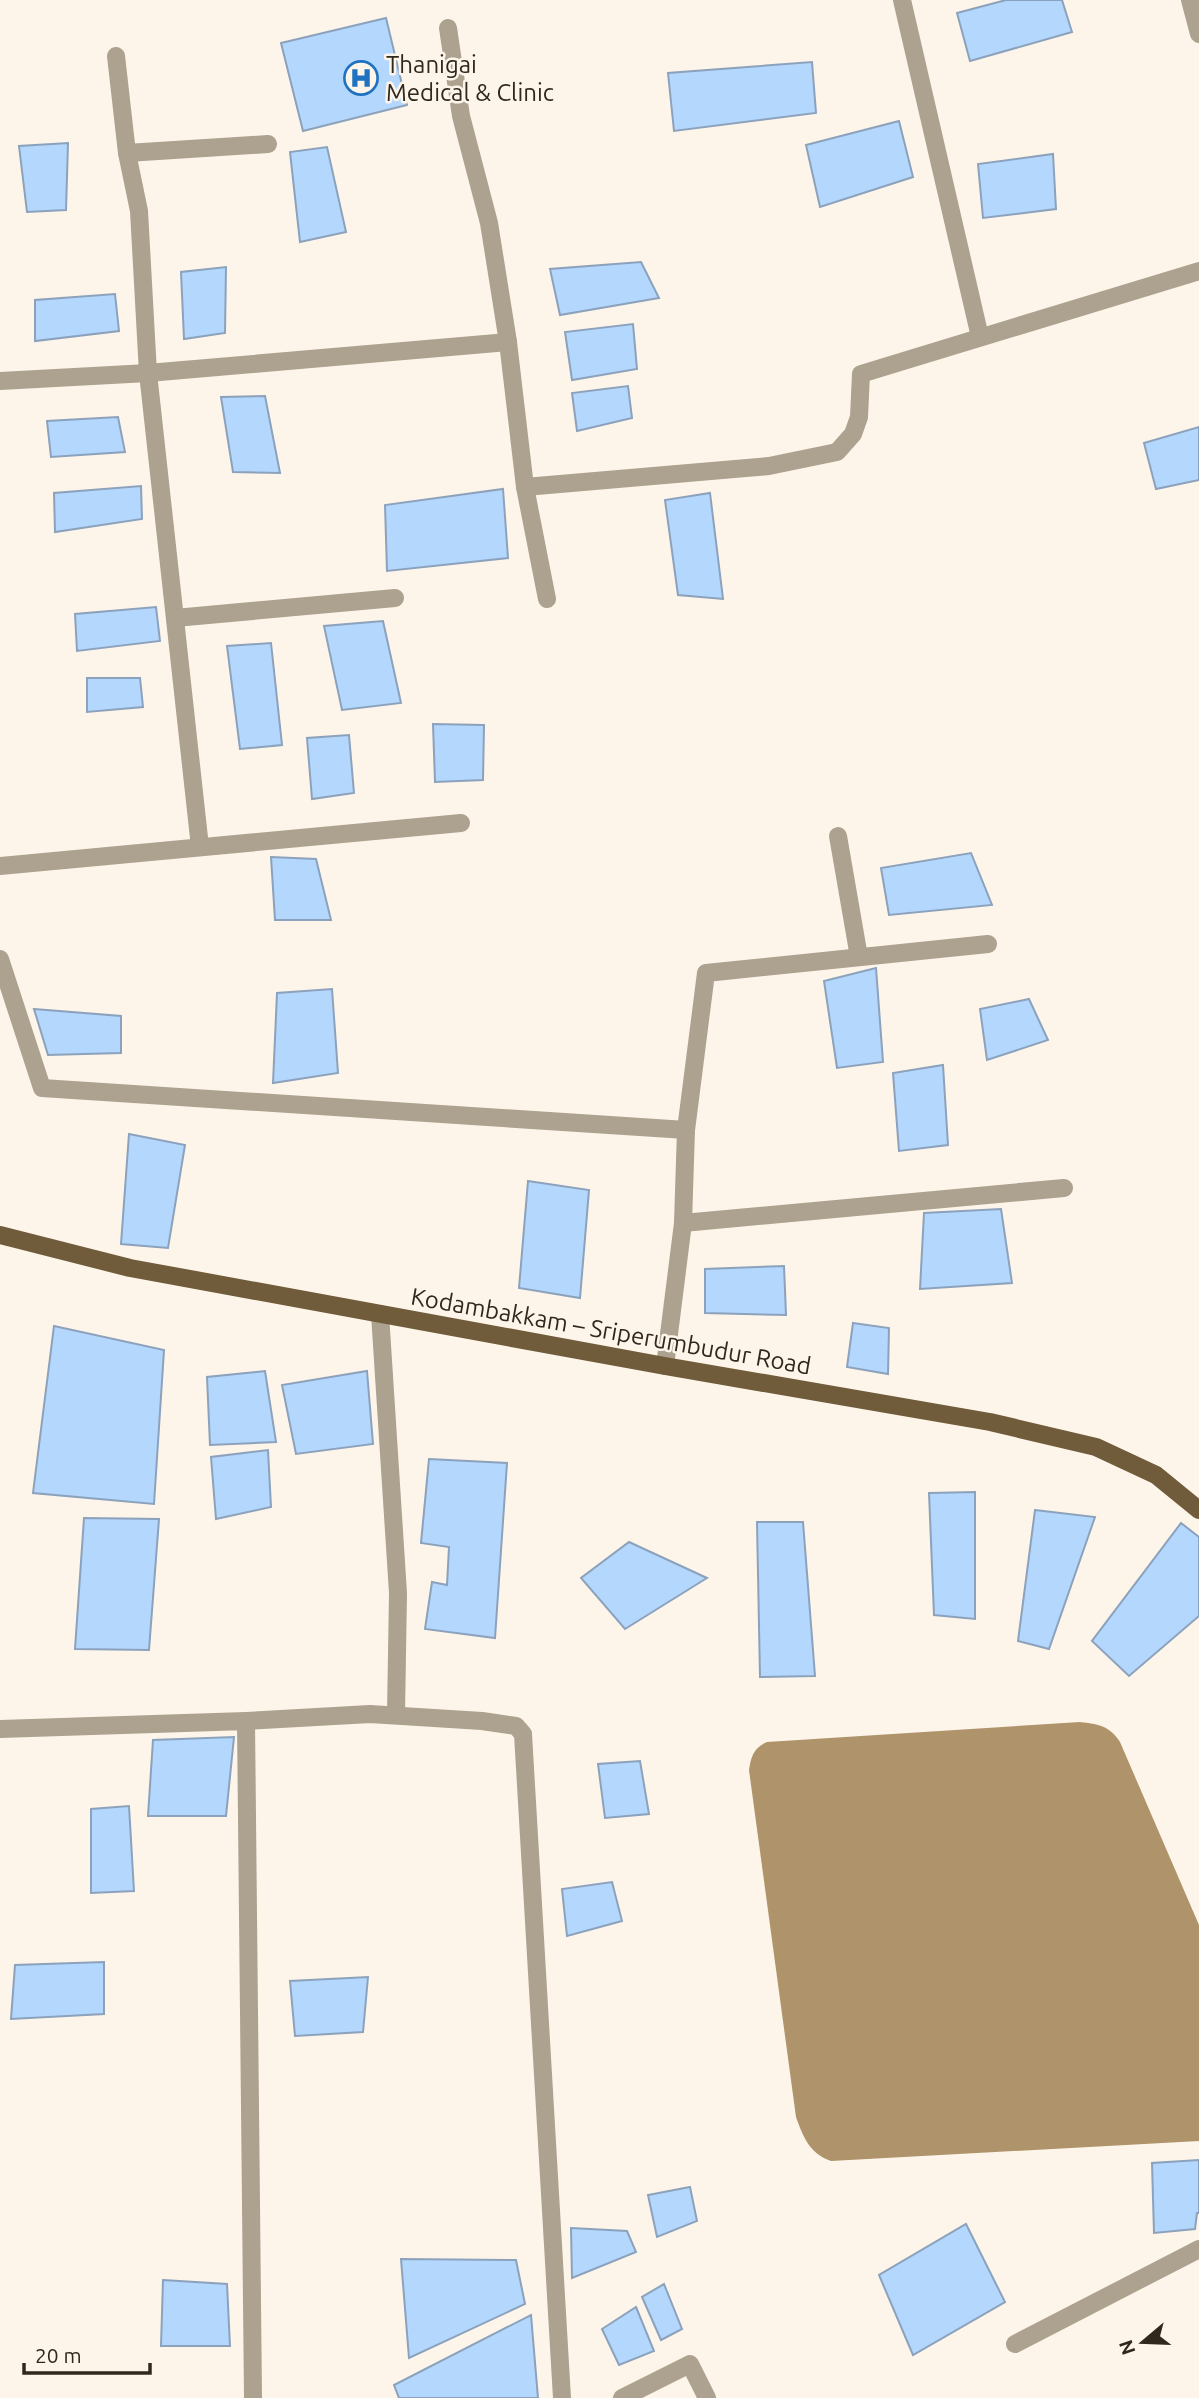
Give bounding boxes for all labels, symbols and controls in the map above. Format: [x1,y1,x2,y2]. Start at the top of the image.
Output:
place label: Thanigai Medical & Clinic [386,51,554,106]
hospital icon: Thanigai Medical & Clinic [342,59,380,97]
street label: Kodambakkam – Sriperumbudur Road [409,1282,813,1380]
north arrow [1108,2307,1178,2377]
scale bar [24,2332,150,2376]
text: N [1114,2337,1140,2358]
text: 20 m [35,2343,82,2367]

